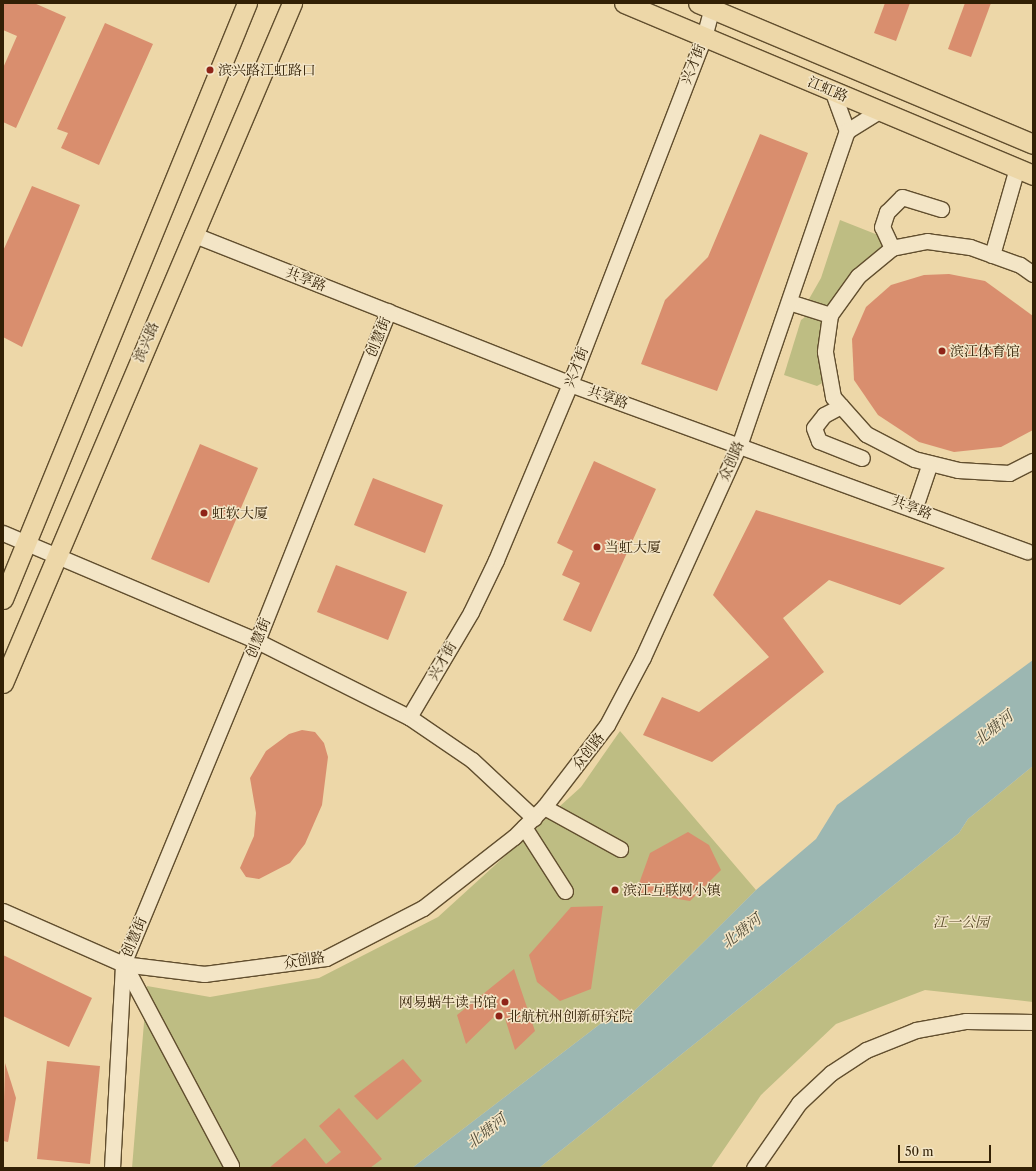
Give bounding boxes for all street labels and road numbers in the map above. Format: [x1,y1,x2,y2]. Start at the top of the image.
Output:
street label: 兴才街 [678,41,708,87]
street label: 江虹路 [805,73,851,105]
street label: 共享路 [283,264,329,294]
street label: 创慧街 [362,314,394,360]
street label: 滨兴路 [130,319,162,365]
street label: 兴才街 [561,344,591,390]
street label: 共享路 [585,382,631,412]
street label: 众创路 [715,438,747,484]
street label: 共享路 [889,492,935,522]
street label: 创慧街 [242,615,274,661]
street label: 兴才街 [424,639,460,683]
street label: 众创路 [568,729,608,773]
street label: 创慧街 [118,914,150,960]
street label: 众创路 [282,948,326,972]

